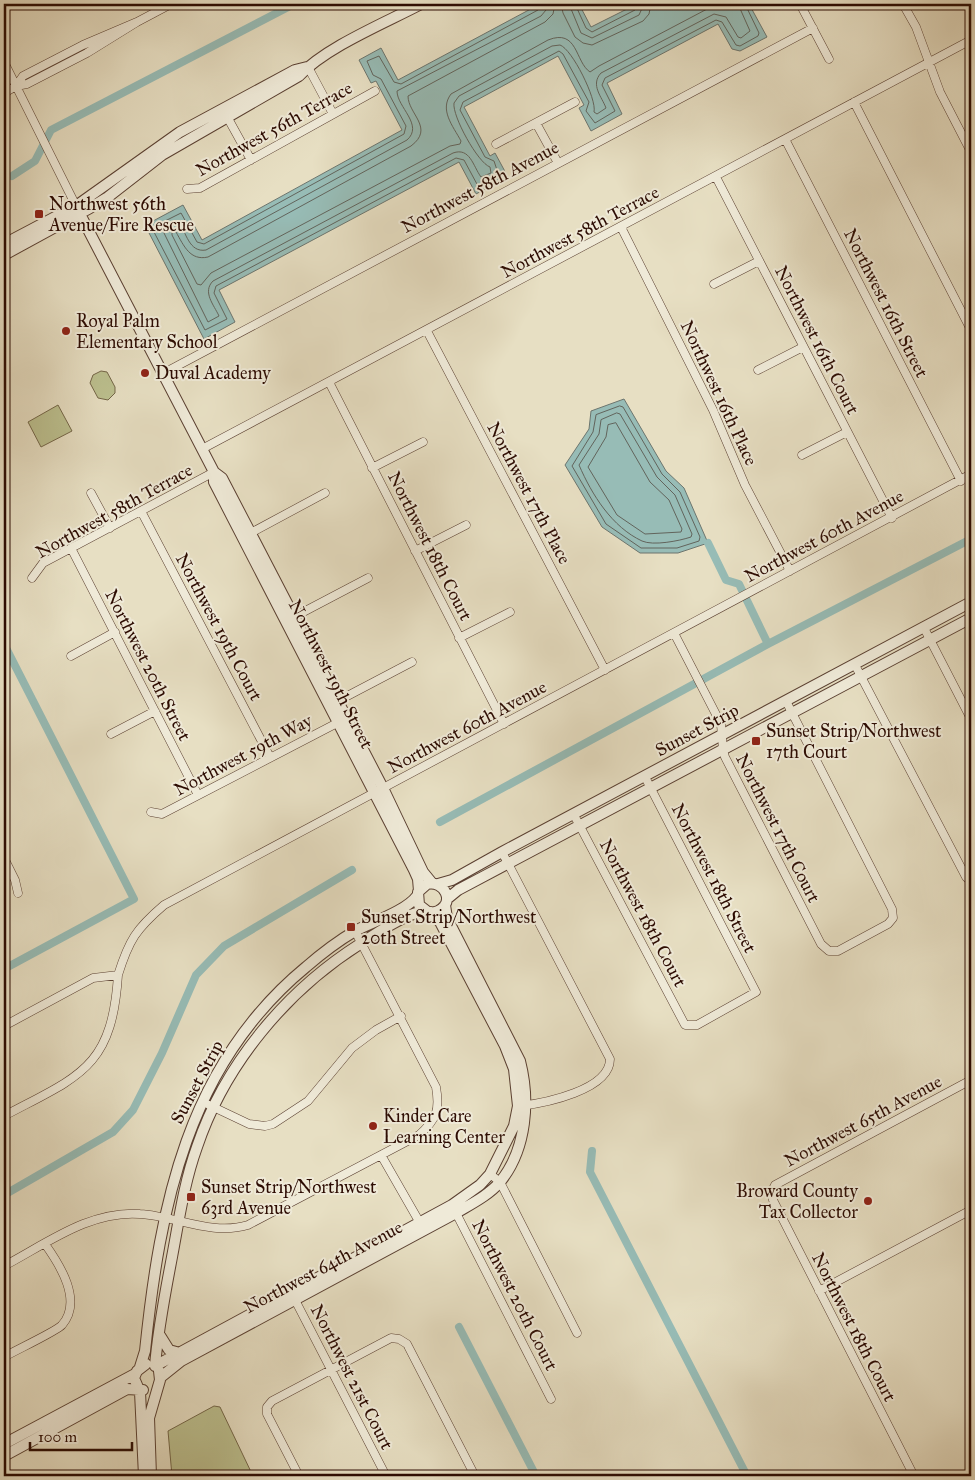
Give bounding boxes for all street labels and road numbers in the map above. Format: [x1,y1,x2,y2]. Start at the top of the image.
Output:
street label: Northwest 56th Terrace [192,77,356,181]
street label: Northwest 58th Avenue [397,136,563,238]
street label: Northwest 58th Terrace [497,181,663,283]
street label: Northwest 16th Street [839,225,933,382]
street label: Northwest 16th Court [770,262,864,418]
street label: Northwest 16th Place [676,317,762,469]
street label: Northwest 17th Place [482,418,576,568]
street label: Northwest 58th Terrace [32,459,196,563]
street label: Northwest 18th Court [383,468,477,625]
street label: Northwest 60th Avenue [741,485,907,587]
street label: Northwest 19th Court [171,549,268,705]
street label: Northwest 20th Street [100,585,196,745]
street label: Northwest 19th Street [284,596,378,753]
street label: Northwest 60th Avenue [384,676,550,778]
street label: Sunset Strip [651,699,743,761]
street label: Northwest 59th Way [170,709,316,801]
street label: Northwest 17th Court [731,750,825,907]
street label: Northwest 18th Street [667,800,761,957]
street label: Northwest 18th Court [595,835,692,991]
street label: Sunset Strip [166,1036,228,1128]
street label: Northwest 65th Avenue [781,1070,945,1172]
street label: Northwest 64th Avenue [240,1216,406,1318]
street label: Northwest 20th Court [467,1216,563,1375]
street label: Northwest 18th Court [807,1249,901,1406]
street label: Northwest 21st Court [306,1301,398,1454]

